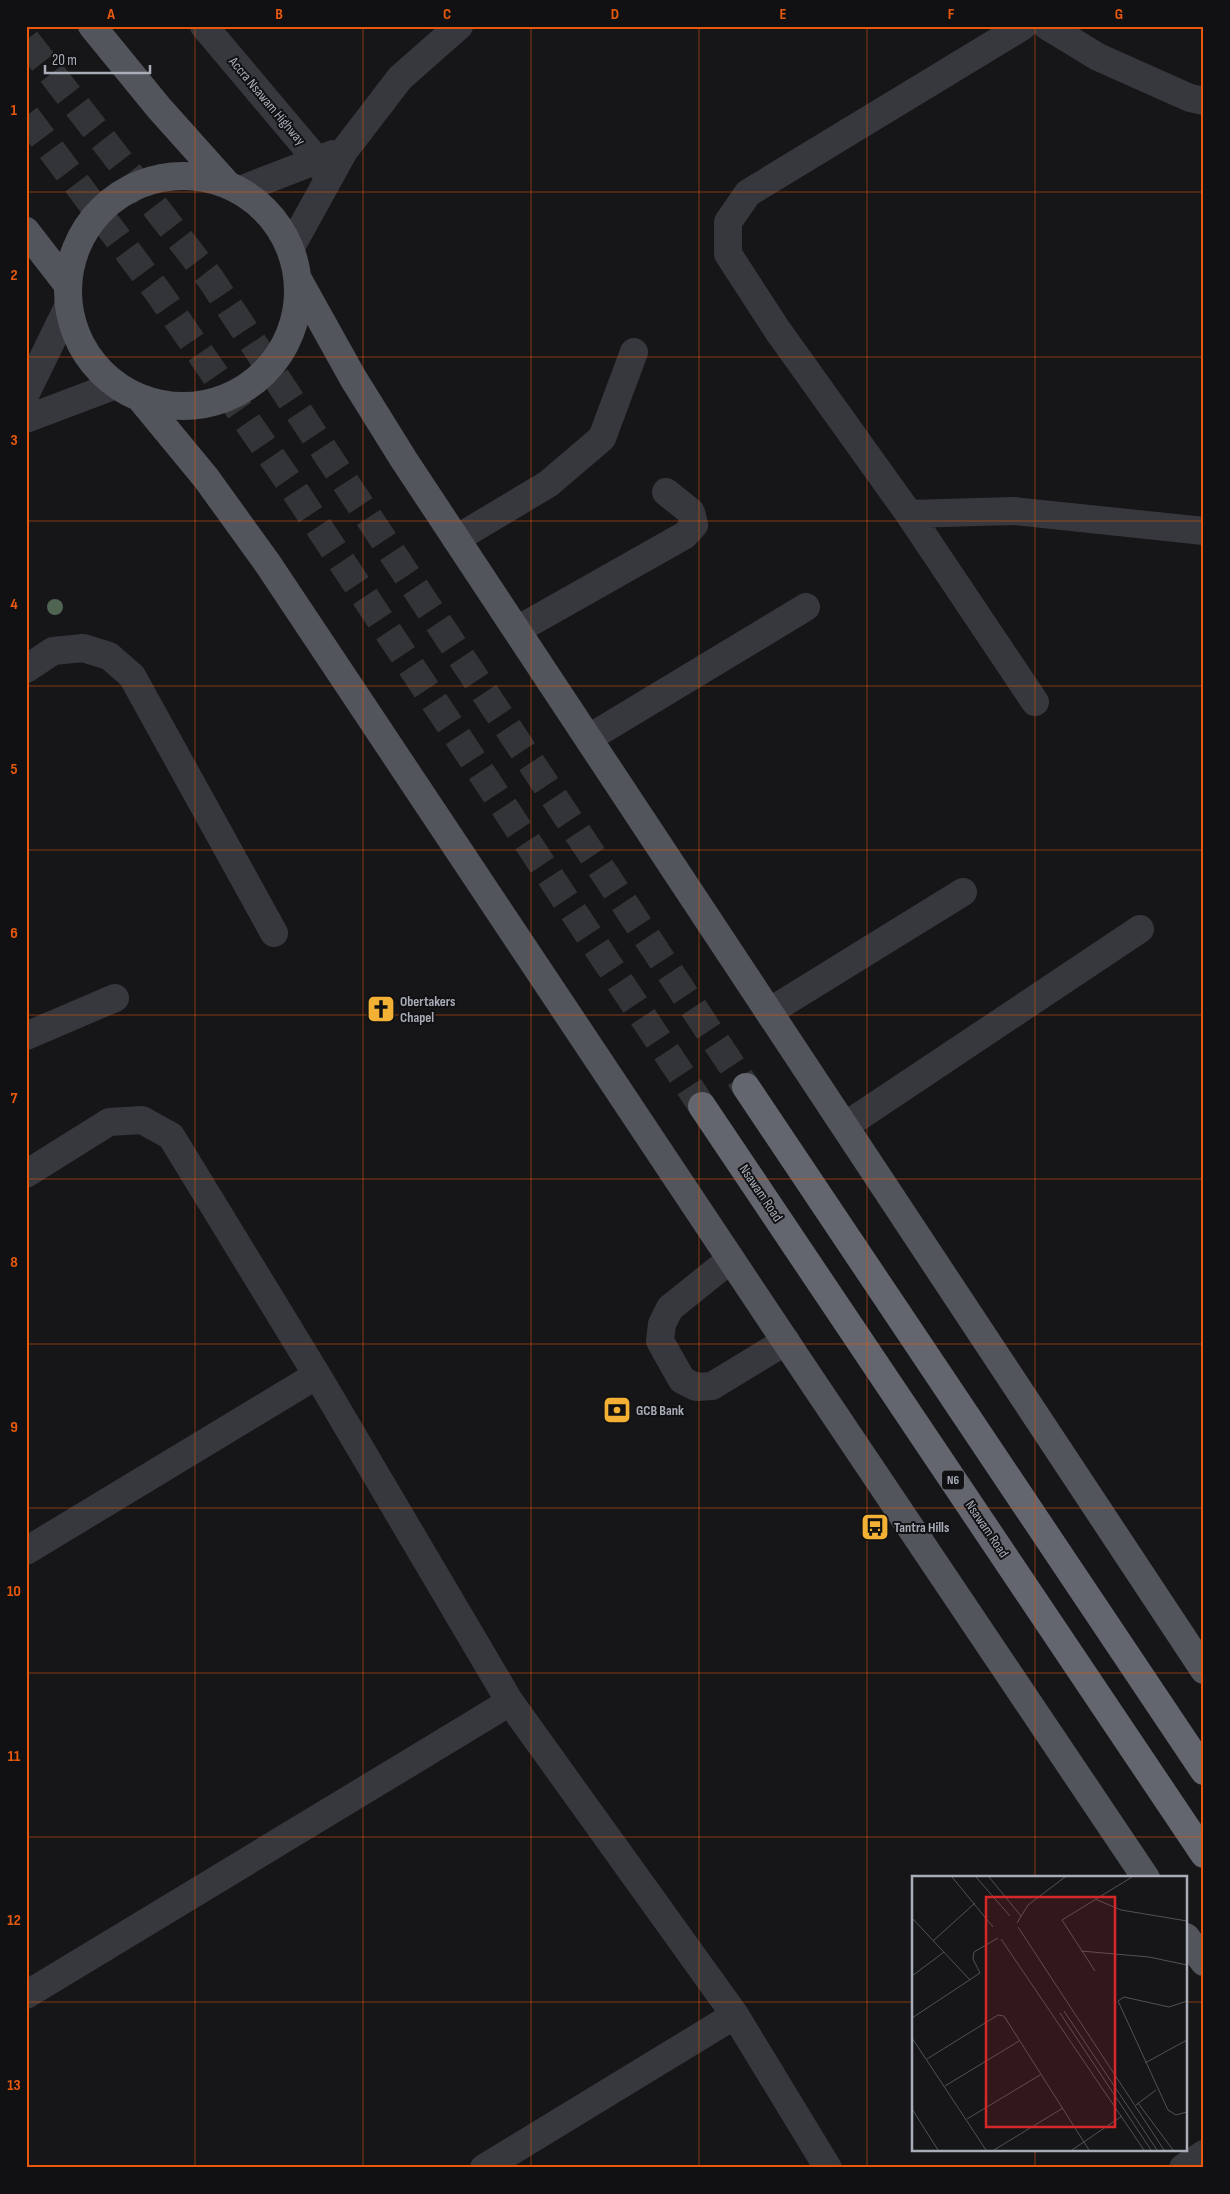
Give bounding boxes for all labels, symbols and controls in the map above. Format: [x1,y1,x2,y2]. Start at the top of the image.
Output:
text: A [106,5,115,24]
text: B [275,5,283,24]
text: C [443,5,451,24]
text: D [611,5,619,24]
text: E [780,5,787,24]
text: F [948,5,955,24]
text: G [1115,5,1123,24]
scale bar [45,42,150,74]
text: 20 m [52,51,77,70]
street label: Accra Nsawam Highway [224,53,309,149]
text: 1 [11,101,18,120]
text: 2 [10,266,18,285]
text: 3 [10,431,18,450]
text: 4 [10,595,18,614]
text: 5 [10,760,18,779]
text: 6 [10,924,18,943]
place label: Obertakers Chapel [400,993,455,1026]
church icon: Obertakers Chapel [366,994,396,1024]
text: 7 [11,1089,18,1108]
street label: Nsawam Road [736,1161,786,1225]
text: 8 [10,1253,18,1272]
bank icon: GCB Bank [602,1395,632,1425]
place label: GCB Bank [636,1402,684,1419]
text: 9 [10,1418,18,1437]
road number: N6 [942,1470,964,1490]
street label: Nsawam Road [962,1497,1012,1561]
bus stop icon: Tantra Hills [860,1512,890,1542]
place label: Tantra Hills [894,1519,949,1536]
text: 10 [7,1582,21,1601]
text: 11 [8,1747,21,1766]
inset map [912,1876,1188,2152]
text: 12 [7,1911,21,1930]
text: 13 [7,2076,21,2095]

